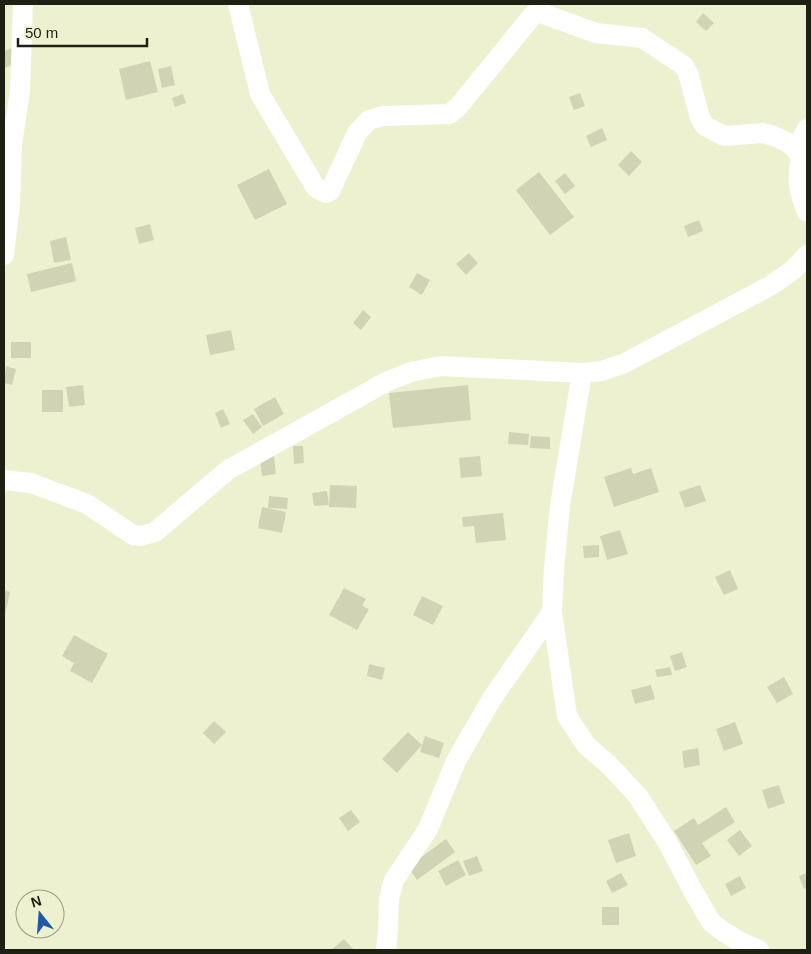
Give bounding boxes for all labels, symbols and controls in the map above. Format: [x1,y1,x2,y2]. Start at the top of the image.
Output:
scale bar [18,15,146,47]
text: 50 m [25,24,58,41]
north arrow [15,889,65,939]
text: N [29,892,43,911]

